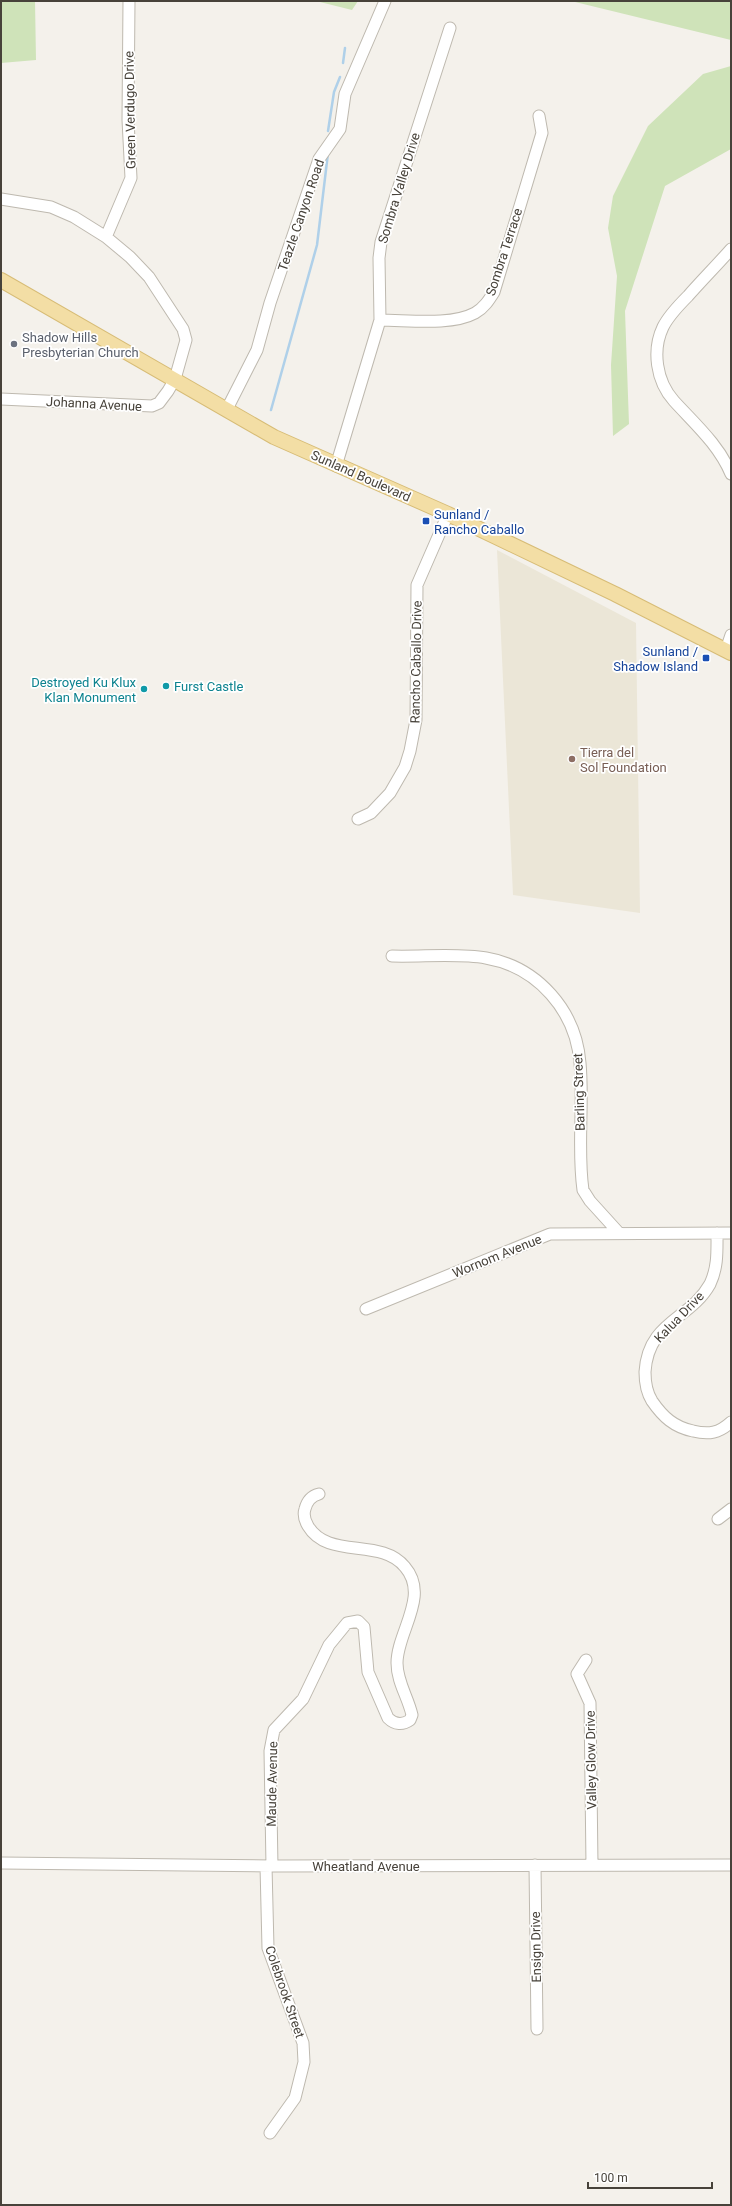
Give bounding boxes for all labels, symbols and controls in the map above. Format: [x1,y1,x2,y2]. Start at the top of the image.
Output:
street label: Green Verdugo Drive [121,51,139,169]
street label: Sombra Valley Drive [375,131,423,245]
street label: Teazle Canyon Road [275,157,327,273]
street label: Sombra Terrace [483,206,525,298]
place label: Shadow Hills Presbyterian Church [22,330,139,360]
marker: Shadow Hills Presbyterian Church [9,339,19,349]
street label: Johanna Avenue [46,394,142,414]
street label: Sunland Boulevard [309,447,413,505]
place label: Sunland / Rancho Caballo [434,507,525,537]
marker: Sunland / Rancho Caballo [421,516,431,526]
street label: Rancho Caballo Drive [407,600,425,724]
place label: Sunland / Shadow Island [613,644,698,674]
marker: Sunland / Shadow Island [701,653,711,663]
place label: Destroyed Ku Klux Klan Monument [31,675,137,705]
place label: Furst Castle [174,679,243,694]
marker: Furst Castle [161,681,171,691]
marker: Destroyed Ku Klux Klan Monument [139,684,149,694]
place label: Tierra del Sol Foundation [580,745,667,775]
marker: Tierra del Sol Foundation [567,754,577,764]
street label: Barling Street [570,1053,588,1131]
street label: Wornom Avenue [450,1231,544,1281]
street label: Kalua Drive [651,1288,707,1346]
street label: Valley Glow Drive [583,1710,599,1810]
street label: Maude Avenue [264,1741,280,1827]
street label: Wheatland Avenue [312,1859,420,1874]
street label: Ensign Drive [528,1911,544,1983]
street label: Colebrook Street [262,1944,308,2040]
scale bar [588,2164,712,2190]
text: 100 m [594,2171,628,2185]

